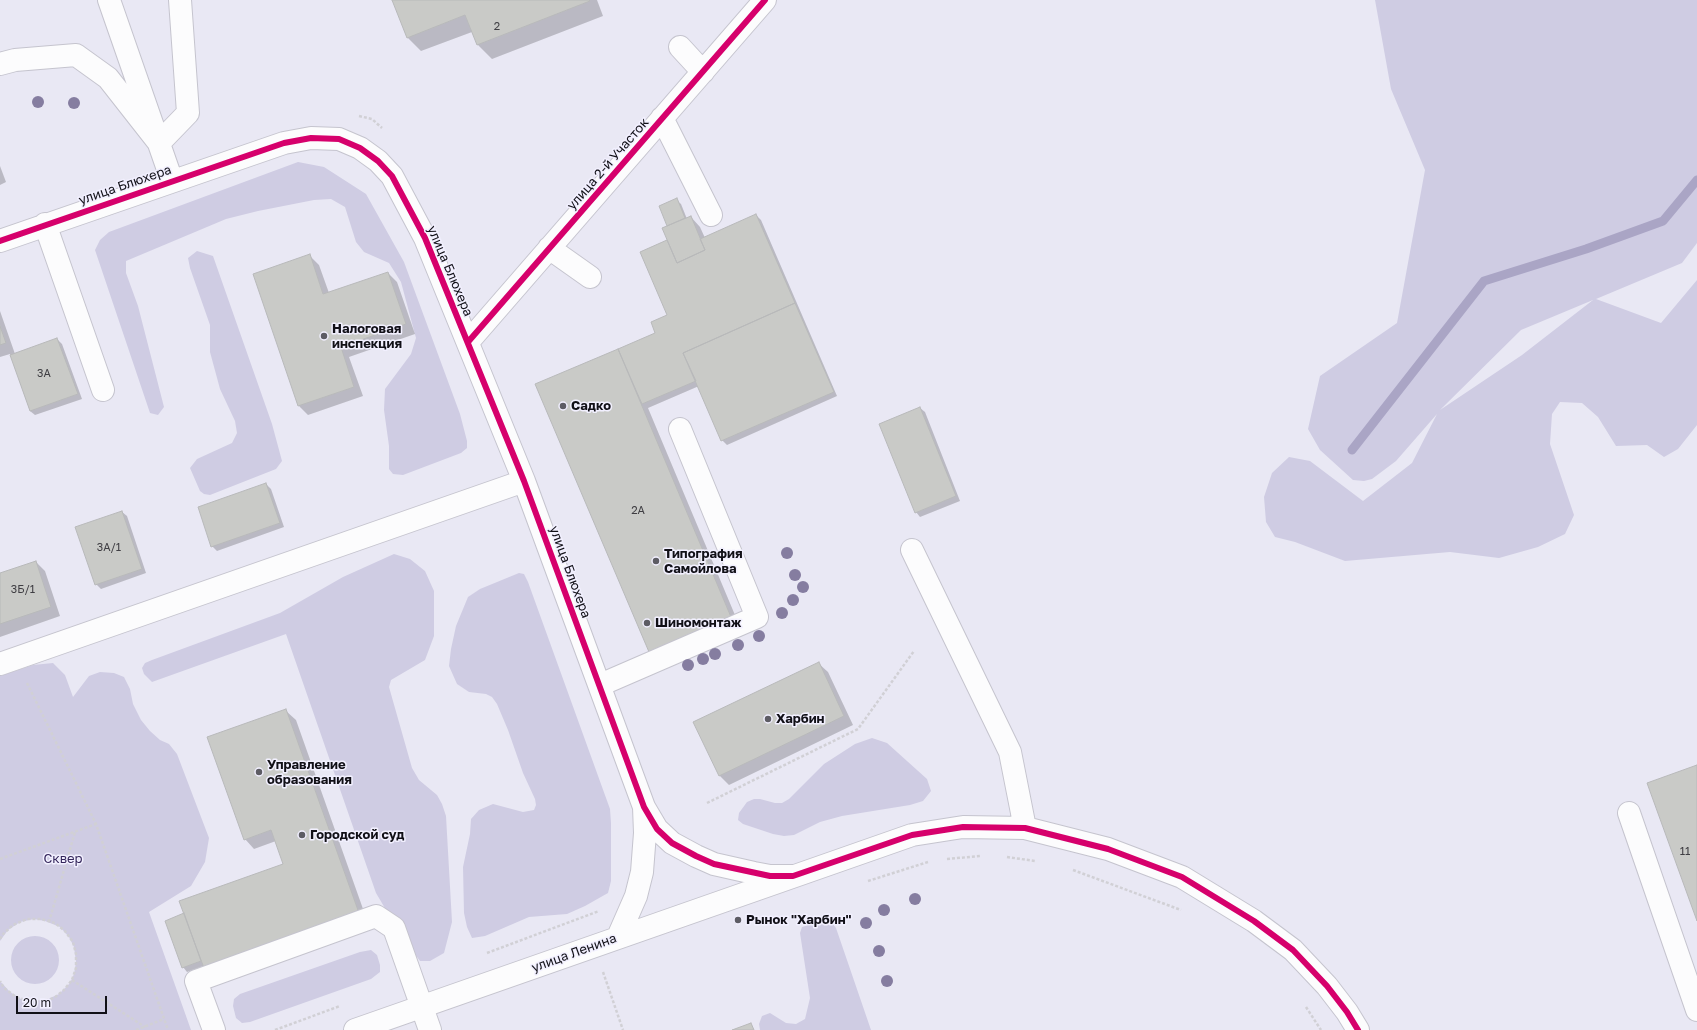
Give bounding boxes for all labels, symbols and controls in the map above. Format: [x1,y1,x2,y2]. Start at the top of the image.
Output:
house number: 2 [494,20,500,34]
street label: улица 2-й Участок [564,115,652,213]
street label: улица Блюхера [77,162,173,208]
street label: улица Блюхера [424,223,476,319]
place label: Налоговая инспекция [332,321,402,352]
marker: Налоговая инспекция [319,331,329,341]
house number: 3А [37,367,51,381]
place label: Садко [571,398,611,414]
marker: Садко [558,401,568,411]
house number: 2А [631,504,645,518]
street label: улица Блюхера [546,524,594,620]
house number: 3А/1 [97,541,121,555]
place label: Типография Самойлова [664,546,743,577]
marker: Типография Самойлова [651,556,661,566]
house number: 3Б/1 [11,583,35,597]
place label: Шиномонтаж [655,615,741,631]
marker: Шиномонтаж [642,618,652,628]
place label: Харбин [776,711,824,727]
marker: Харбин [763,714,773,724]
place label: Управление образования [267,757,352,788]
marker: Управление образования [254,767,264,777]
place label: Городской суд [310,827,404,843]
marker: Городской суд [297,830,307,840]
house number: 11 [1680,845,1690,859]
park label: Сквер [43,851,83,867]
place label: Рынок "Харбин" [746,912,852,928]
marker: Рынок "Харбин" [733,915,743,925]
street label: улица Ленина [529,930,619,976]
scale bar [18,988,109,1014]
text: 20 m [23,995,51,1010]

